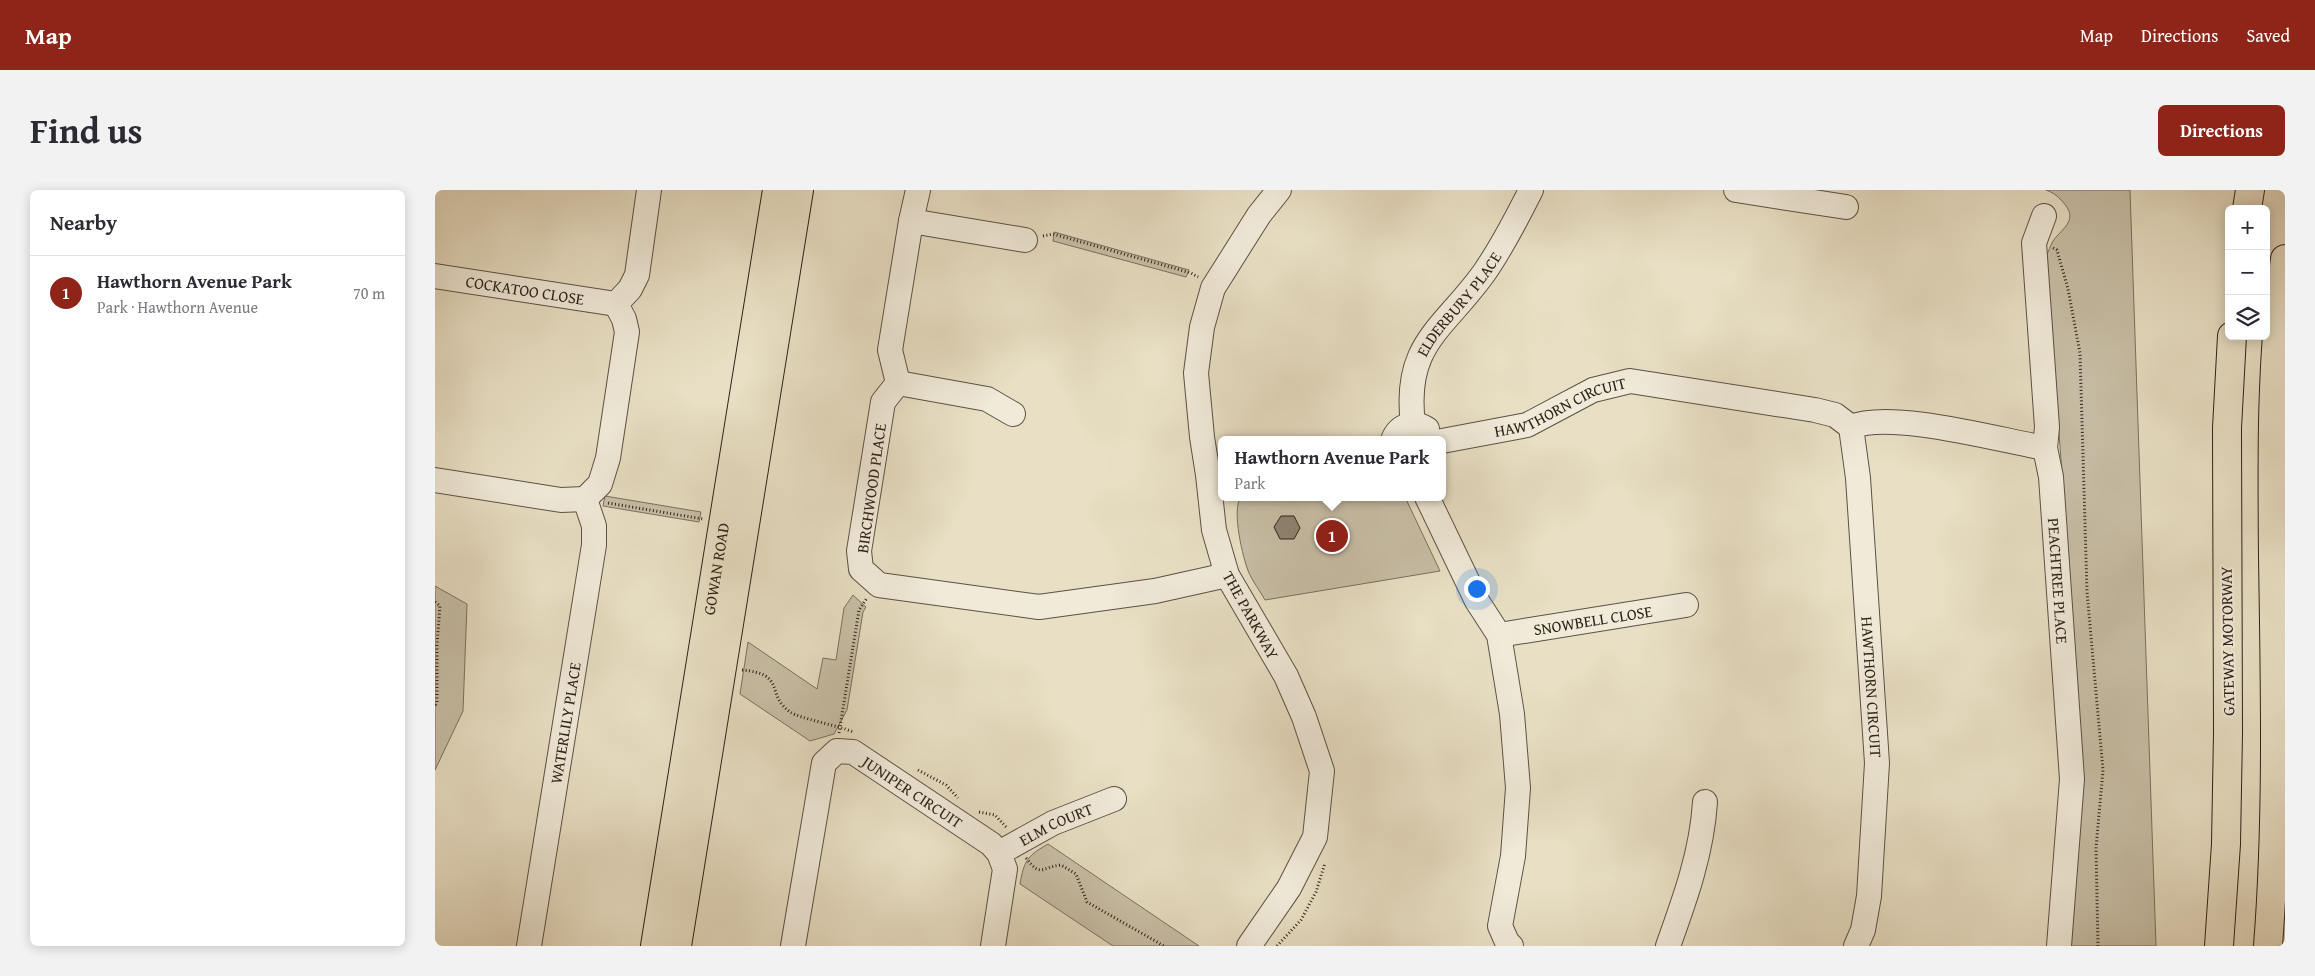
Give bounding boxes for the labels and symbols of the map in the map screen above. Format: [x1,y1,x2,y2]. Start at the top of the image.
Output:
street label: ELDERBURY PLACE [1410,247,1507,361]
street label: COCKATOO CLOSE [464,269,586,311]
street label: HAWTHORN CIRCUIT [1492,370,1628,443]
street label: BIRCHWOOD PLACE [850,421,892,555]
pin: 1 [1316,517,1348,555]
street label: PEACHTREE PLACE [2042,517,2075,645]
street label: GOWAN ROAD [697,521,735,617]
street label: GATEWAY MOTORWAY [2214,566,2240,716]
street label: THE PARKWAY [1217,567,1285,664]
your location [1464,576,1490,602]
street label: SNOWBELL CLOSE [1532,599,1654,641]
street label: HAWTHORN CIRCUIT [1855,616,1889,758]
street label: WATERLILY PLACE [543,660,587,785]
street label: JUNIPER CIRCUIT [856,748,968,834]
street label: ELM COURT [1014,796,1096,852]

